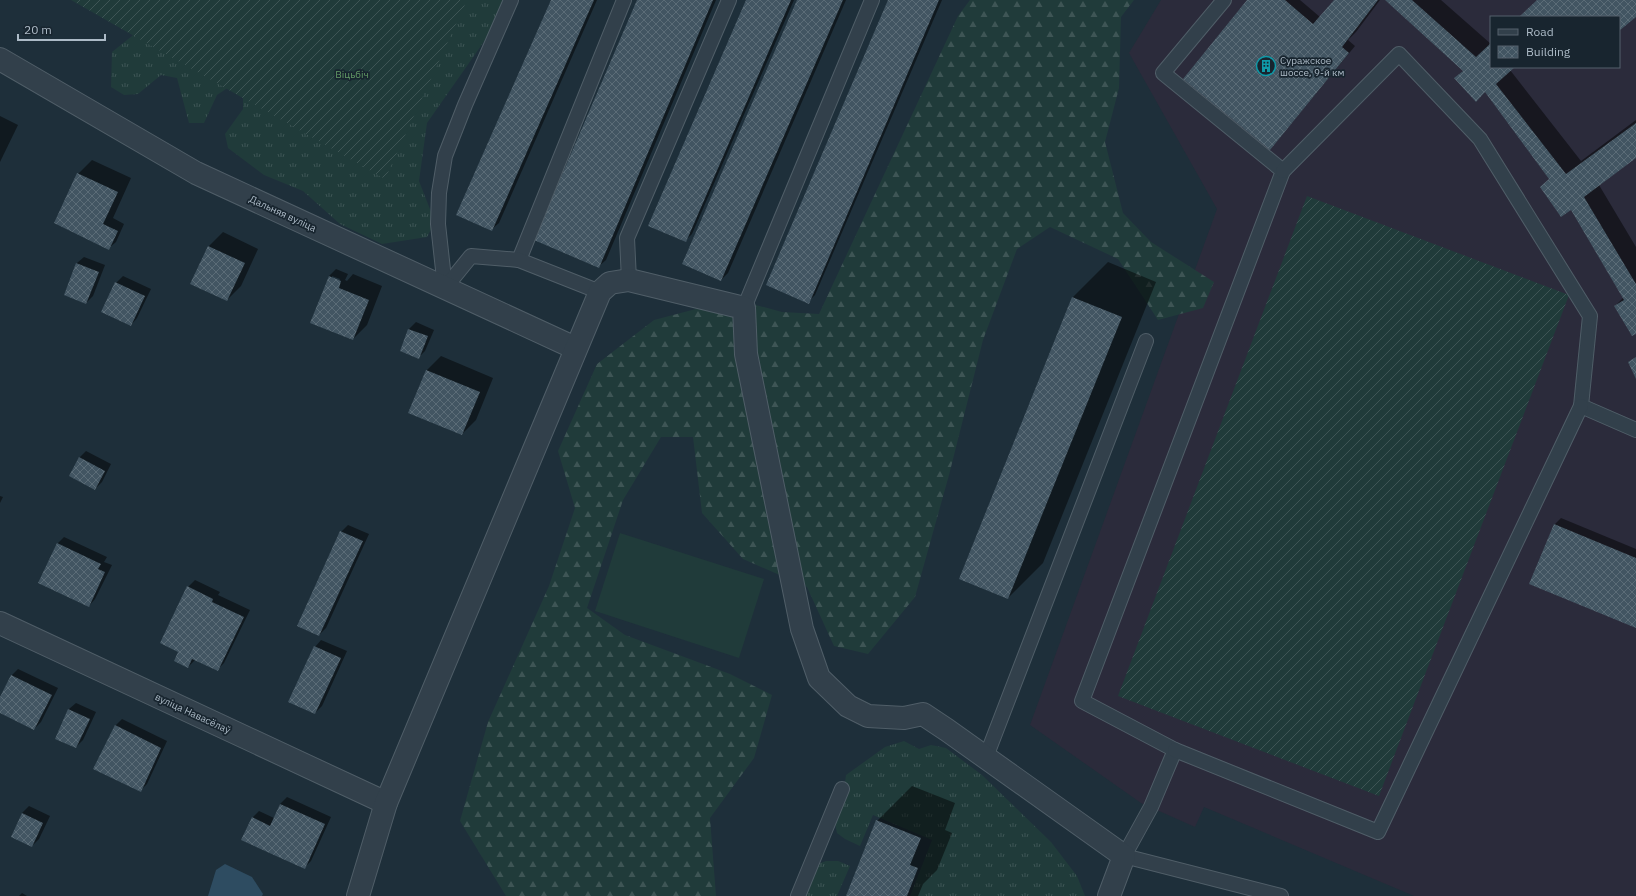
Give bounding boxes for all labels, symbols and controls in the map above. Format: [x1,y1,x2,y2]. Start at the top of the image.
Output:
scale bar [18,16,105,42]
legend [1490,16,1620,68]
text: 20 m [24,22,52,37]
text: Road [1526,24,1554,39]
text: Building [1526,44,1571,59]
place label: Суражское шоссе, 9-й км [1280,54,1345,79]
building icon: Суражское шоссе, 9-й км [1255,55,1277,77]
park label: Віцьбіч [335,68,369,81]
street label: Дальняя вуліца [247,192,319,235]
street label: вуліца Навасёлаў [153,690,233,737]

